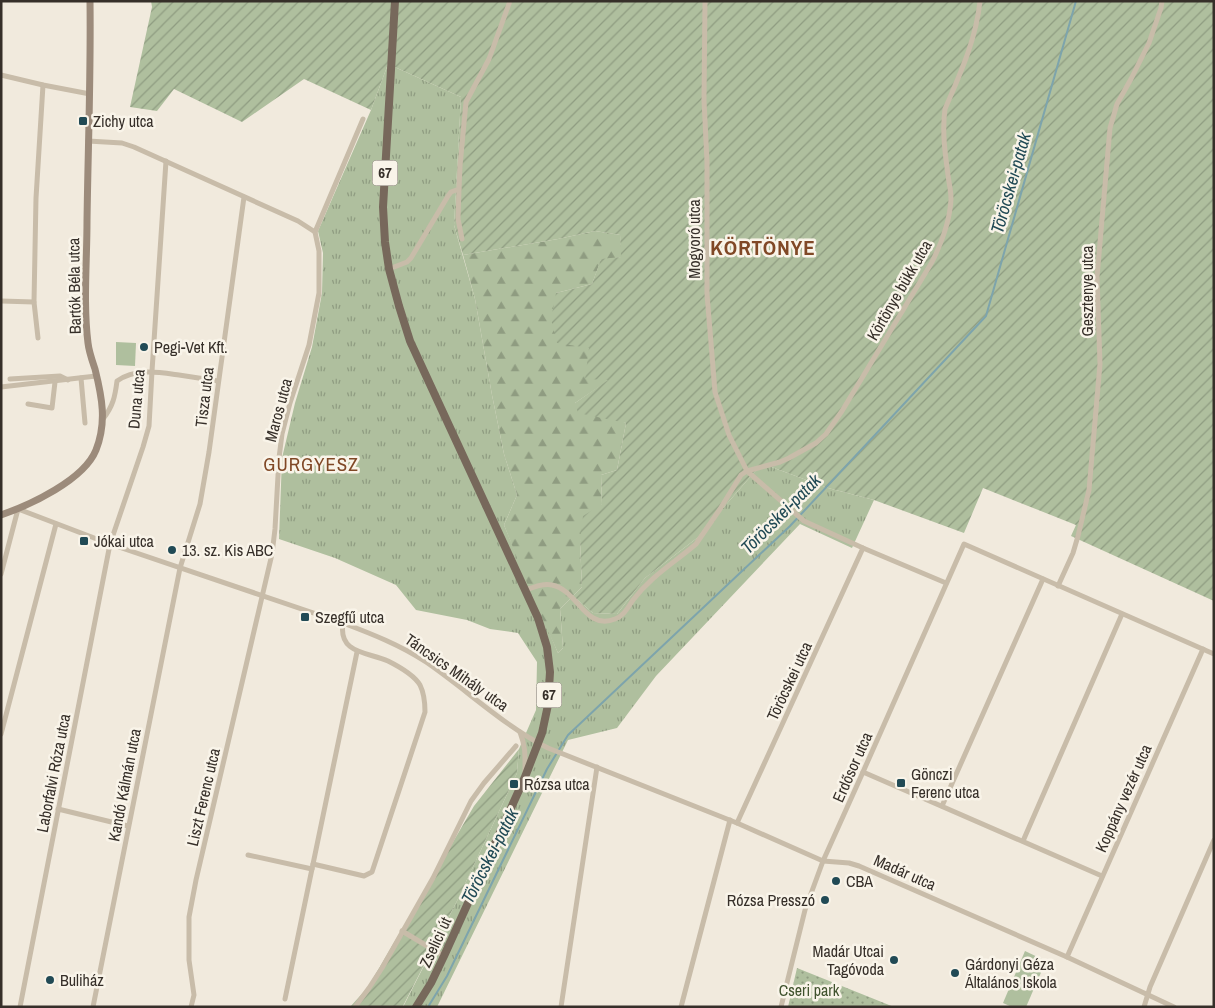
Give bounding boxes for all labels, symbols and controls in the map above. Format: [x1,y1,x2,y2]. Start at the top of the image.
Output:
place label: Zichy utca [93,110,154,132]
marker: Zichy utca [77,115,89,127]
water label: Töröcskei-patak [984,129,1037,236]
road number: 67 [372,160,398,186]
street label: Mogyoró utca [683,199,705,279]
district label: KÖRTÖNYE [710,233,816,262]
street label: Körtönye bükk utca [861,235,937,344]
street label: Bartók Béla utca [62,237,86,334]
street label: Gesztenye utca [1076,245,1098,337]
place label: Pegi-Vet Kft. [154,336,228,358]
marker: Pegi-Vet Kft. [138,341,150,353]
street label: Tisza utca [189,365,219,428]
street label: Duna utca [122,368,150,430]
street label: Maros utca [259,375,297,444]
district label: GURGYESZ [263,451,359,477]
water label: Töröcskei-patak [735,468,827,559]
place label: Jókai utca [94,530,155,552]
marker: Jókai utca [78,535,90,547]
place label: 13. sz. Kis ABC [182,539,273,561]
marker: 13. sz. Kis ABC [166,544,178,556]
place label: Szegfű utca [315,606,385,628]
marker: Szegfű utca [299,611,311,623]
street label: Táncsics Mihály utca [401,628,514,716]
street label: Töröcskei utca [761,637,817,724]
road number: 67 [536,682,562,708]
street label: Laborfalvi Róza utca [31,711,75,834]
street label: Kandó Kálmán utca [102,726,146,843]
street label: Erdősor utca [827,728,877,805]
street label: Koppány vezér utca [1089,740,1157,855]
street label: Liszt Ferenc utca [181,745,225,848]
place label: Gönczi Ferenc utca [911,763,980,803]
place label: Rózsa utca [524,773,590,795]
marker: Gönczi Ferenc utca [895,777,907,789]
marker: Rózsa utca [508,778,520,790]
water label: Töröcskei-patak [455,803,525,908]
street label: Madár utca [871,849,940,896]
place label: CBA [846,870,873,892]
marker: CBA [830,875,842,887]
place label: Rózsa Presszó [727,889,815,911]
marker: Rózsa Presszó [819,894,831,906]
street label: Zselici út [414,913,456,971]
place label: Madár Utcai Tagóvoda [813,940,885,980]
place label: Gárdonyi Géza Általános Iskola [964,953,1058,993]
marker: Madár Utcai Tagóvoda [888,954,900,966]
marker: Gárdonyi Géza Általános Iskola [949,967,961,979]
place label: Buliház [60,969,104,991]
marker: Buliház [44,974,56,986]
park label: Cseri park [779,979,840,1001]

